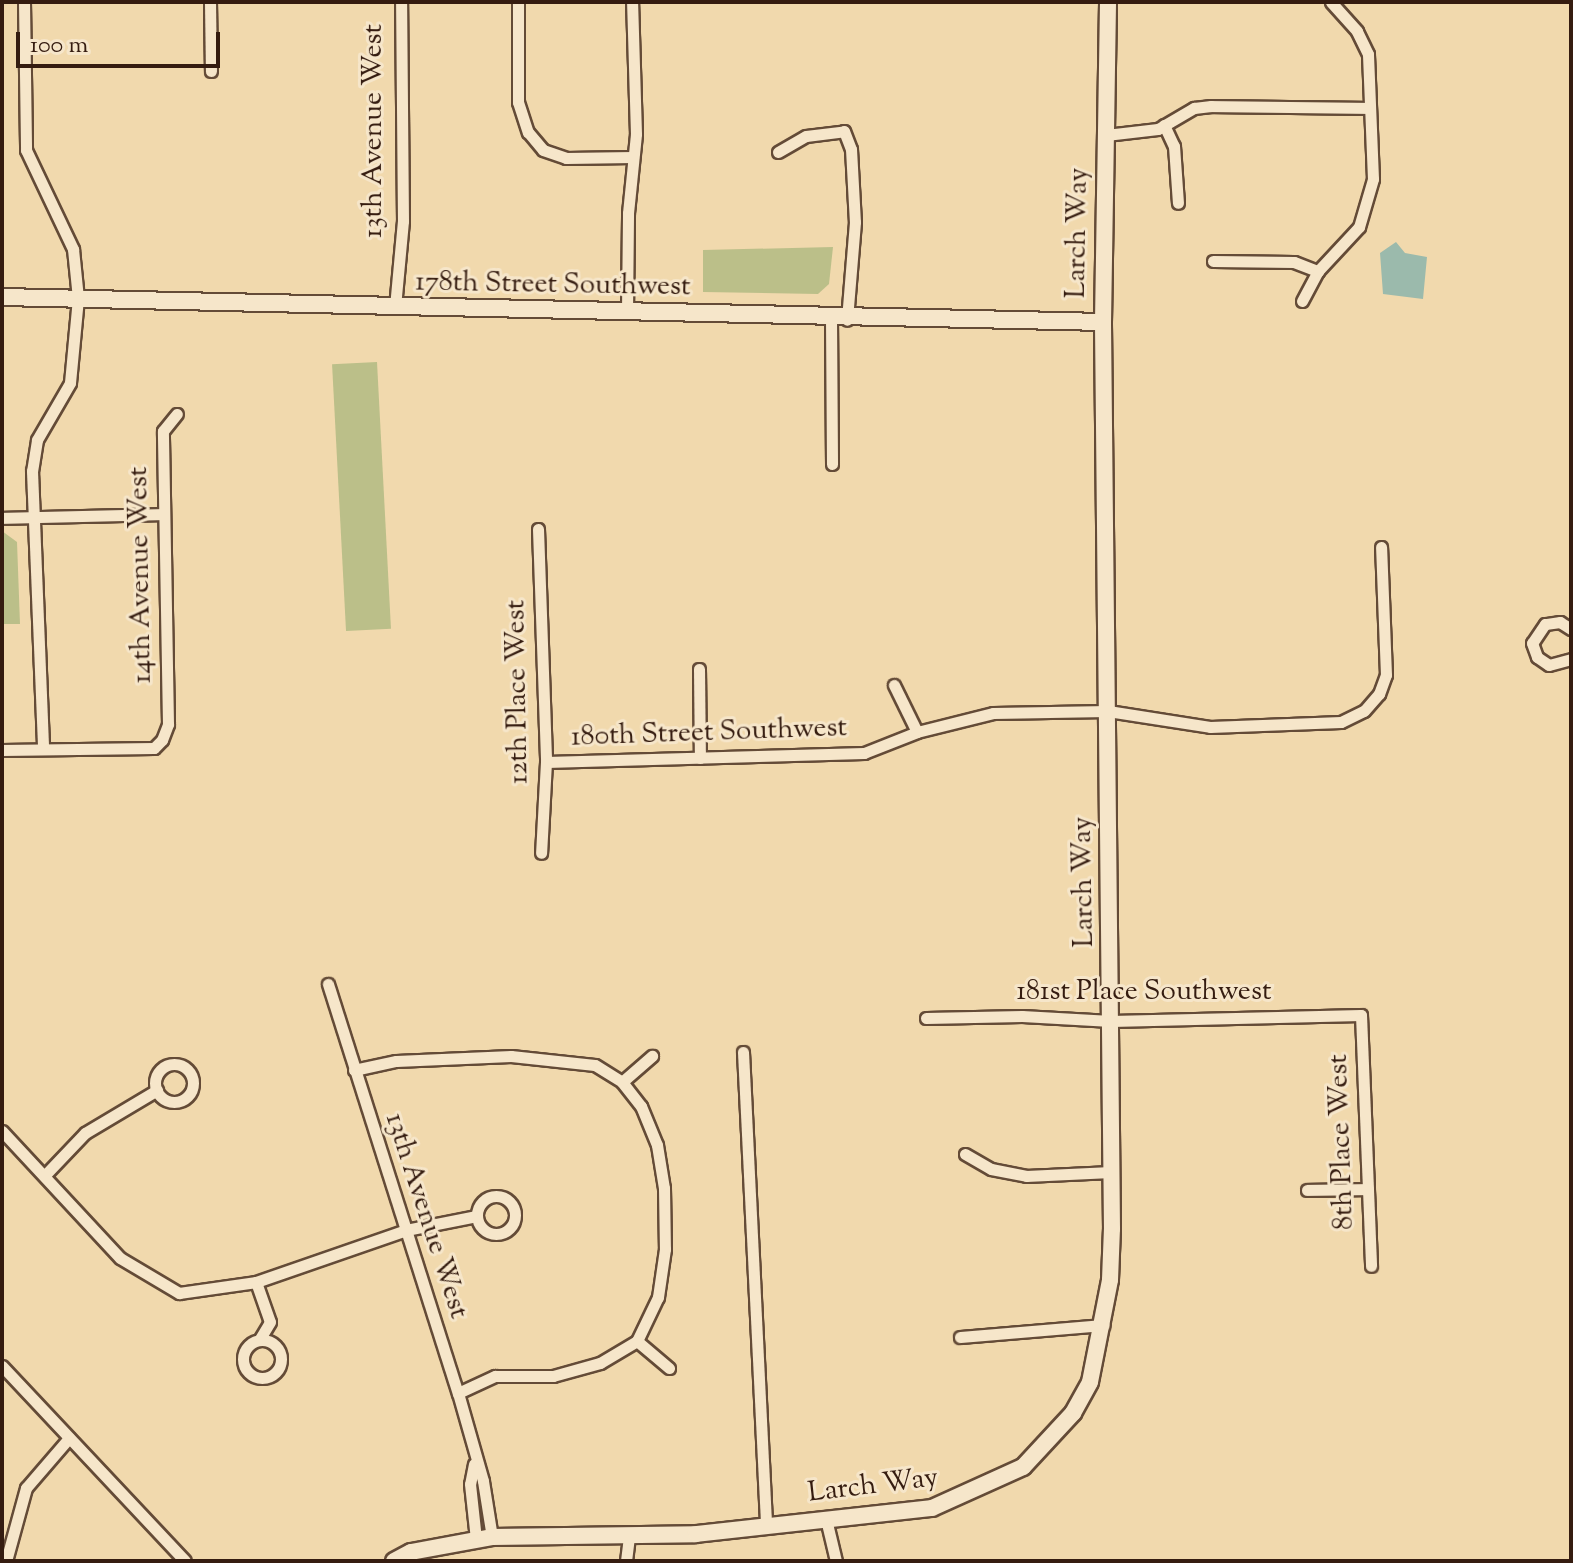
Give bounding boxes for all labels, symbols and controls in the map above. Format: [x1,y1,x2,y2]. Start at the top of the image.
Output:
scale bar [20,16,224,66]
street label: 13th Avenue West [357,24,391,238]
text: 100 m [30,29,88,63]
street label: Larch Way [1060,167,1096,299]
street label: 178th Street Southwest [415,266,691,304]
street label: 14th Avenue West [122,466,160,684]
street label: 12th Place West [500,600,536,784]
street label: 180th Street Southwest [570,711,848,755]
street label: Larch Way [1066,816,1102,948]
street label: 181st Place Southwest [1017,975,1271,1009]
street label: 8th Place West [1322,1054,1362,1230]
street label: 13th Avenue West [377,1109,475,1323]
street label: Larch Way [806,1461,940,1511]

